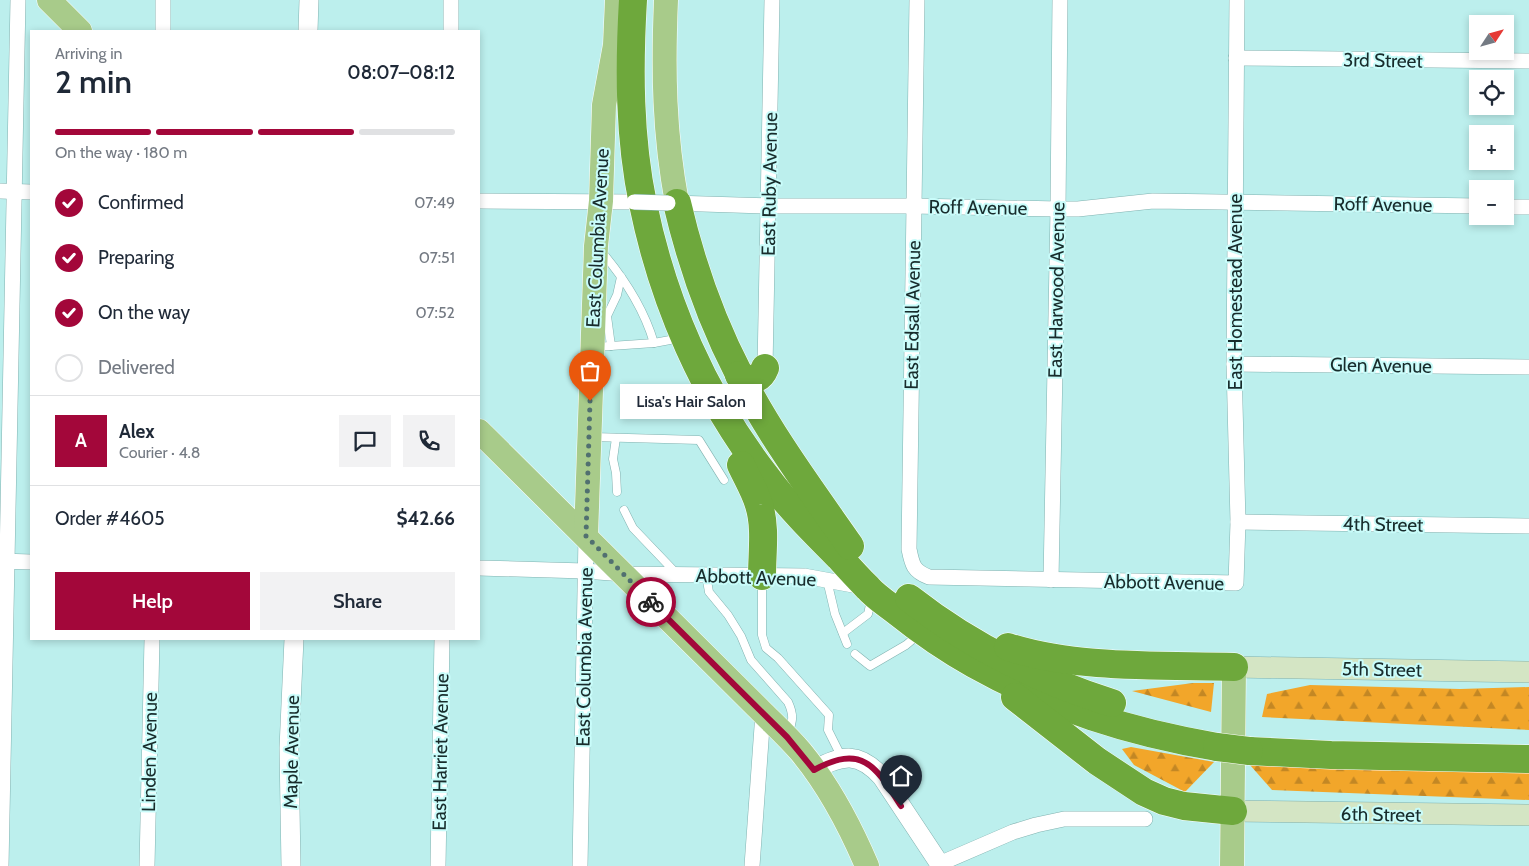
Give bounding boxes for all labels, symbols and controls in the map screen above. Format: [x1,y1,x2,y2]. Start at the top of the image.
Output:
north arrow [1469,15,1514,60]
map controls [1469,15,1514,225]
text: Arriving in [55,44,122,63]
street label: 3rd Street [1343,48,1424,73]
text: 08:07–08:12 [347,61,455,84]
text: 2 min [55,62,132,101]
button: locate [1469,70,1514,115]
street label: East Ruby Avenue [757,112,782,256]
button: + [1469,125,1514,170]
text: On the way · 180 m [55,143,187,162]
street label: East Columbia Avenue [581,148,614,328]
button: − [1469,180,1514,225]
icon: check [55,189,83,217]
text: Confirmed [98,191,184,214]
street label: Roff Avenue [1334,192,1433,217]
text: 07:49 [414,193,455,212]
street label: East Homestead Avenue [1224,194,1247,390]
street label: Roff Avenue [929,195,1028,220]
street label: East Harwood Avenue [1043,201,1070,378]
street label: East Edsall Avenue [900,240,925,390]
icon: check [55,244,83,272]
text: Preparing [98,246,174,269]
text: 07:51 [419,248,455,267]
icon: check [55,299,83,327]
text: On the way [98,301,190,324]
text: 07:52 [416,303,455,322]
pin [569,350,611,401]
street label: Glen Avenue [1330,353,1432,378]
text: Delivered [98,356,175,379]
icon: bag [576,357,604,385]
callout: Lisa's Hair Salon [620,384,762,418]
text: Lisa's Hair Salon [636,392,746,411]
button: chat [339,415,391,467]
button: phone [403,415,455,467]
text: Alex [119,420,155,443]
text: A [75,429,87,452]
text: Courier · 4.8 [119,443,201,462]
text: Order #4605 [55,507,165,530]
text: $42.66 [397,507,455,530]
street label: 4th Street [1342,512,1424,537]
street label: Abbott Avenue [695,564,817,591]
street label: East Columbia Avenue [571,567,598,747]
street label: Abbott Avenue [1104,570,1225,595]
button: Help [55,572,250,630]
button: Share [260,572,455,630]
courier [626,577,676,627]
icon: bike [637,588,665,616]
street label: 5th Street [1342,657,1423,682]
street label: East Harriet Avenue [428,673,453,831]
street label: Linden Avenue [137,692,162,812]
street label: Maple Avenue [279,695,304,809]
pin [880,755,922,806]
icon: home [887,762,915,790]
street label: 6th Street [1340,802,1422,827]

